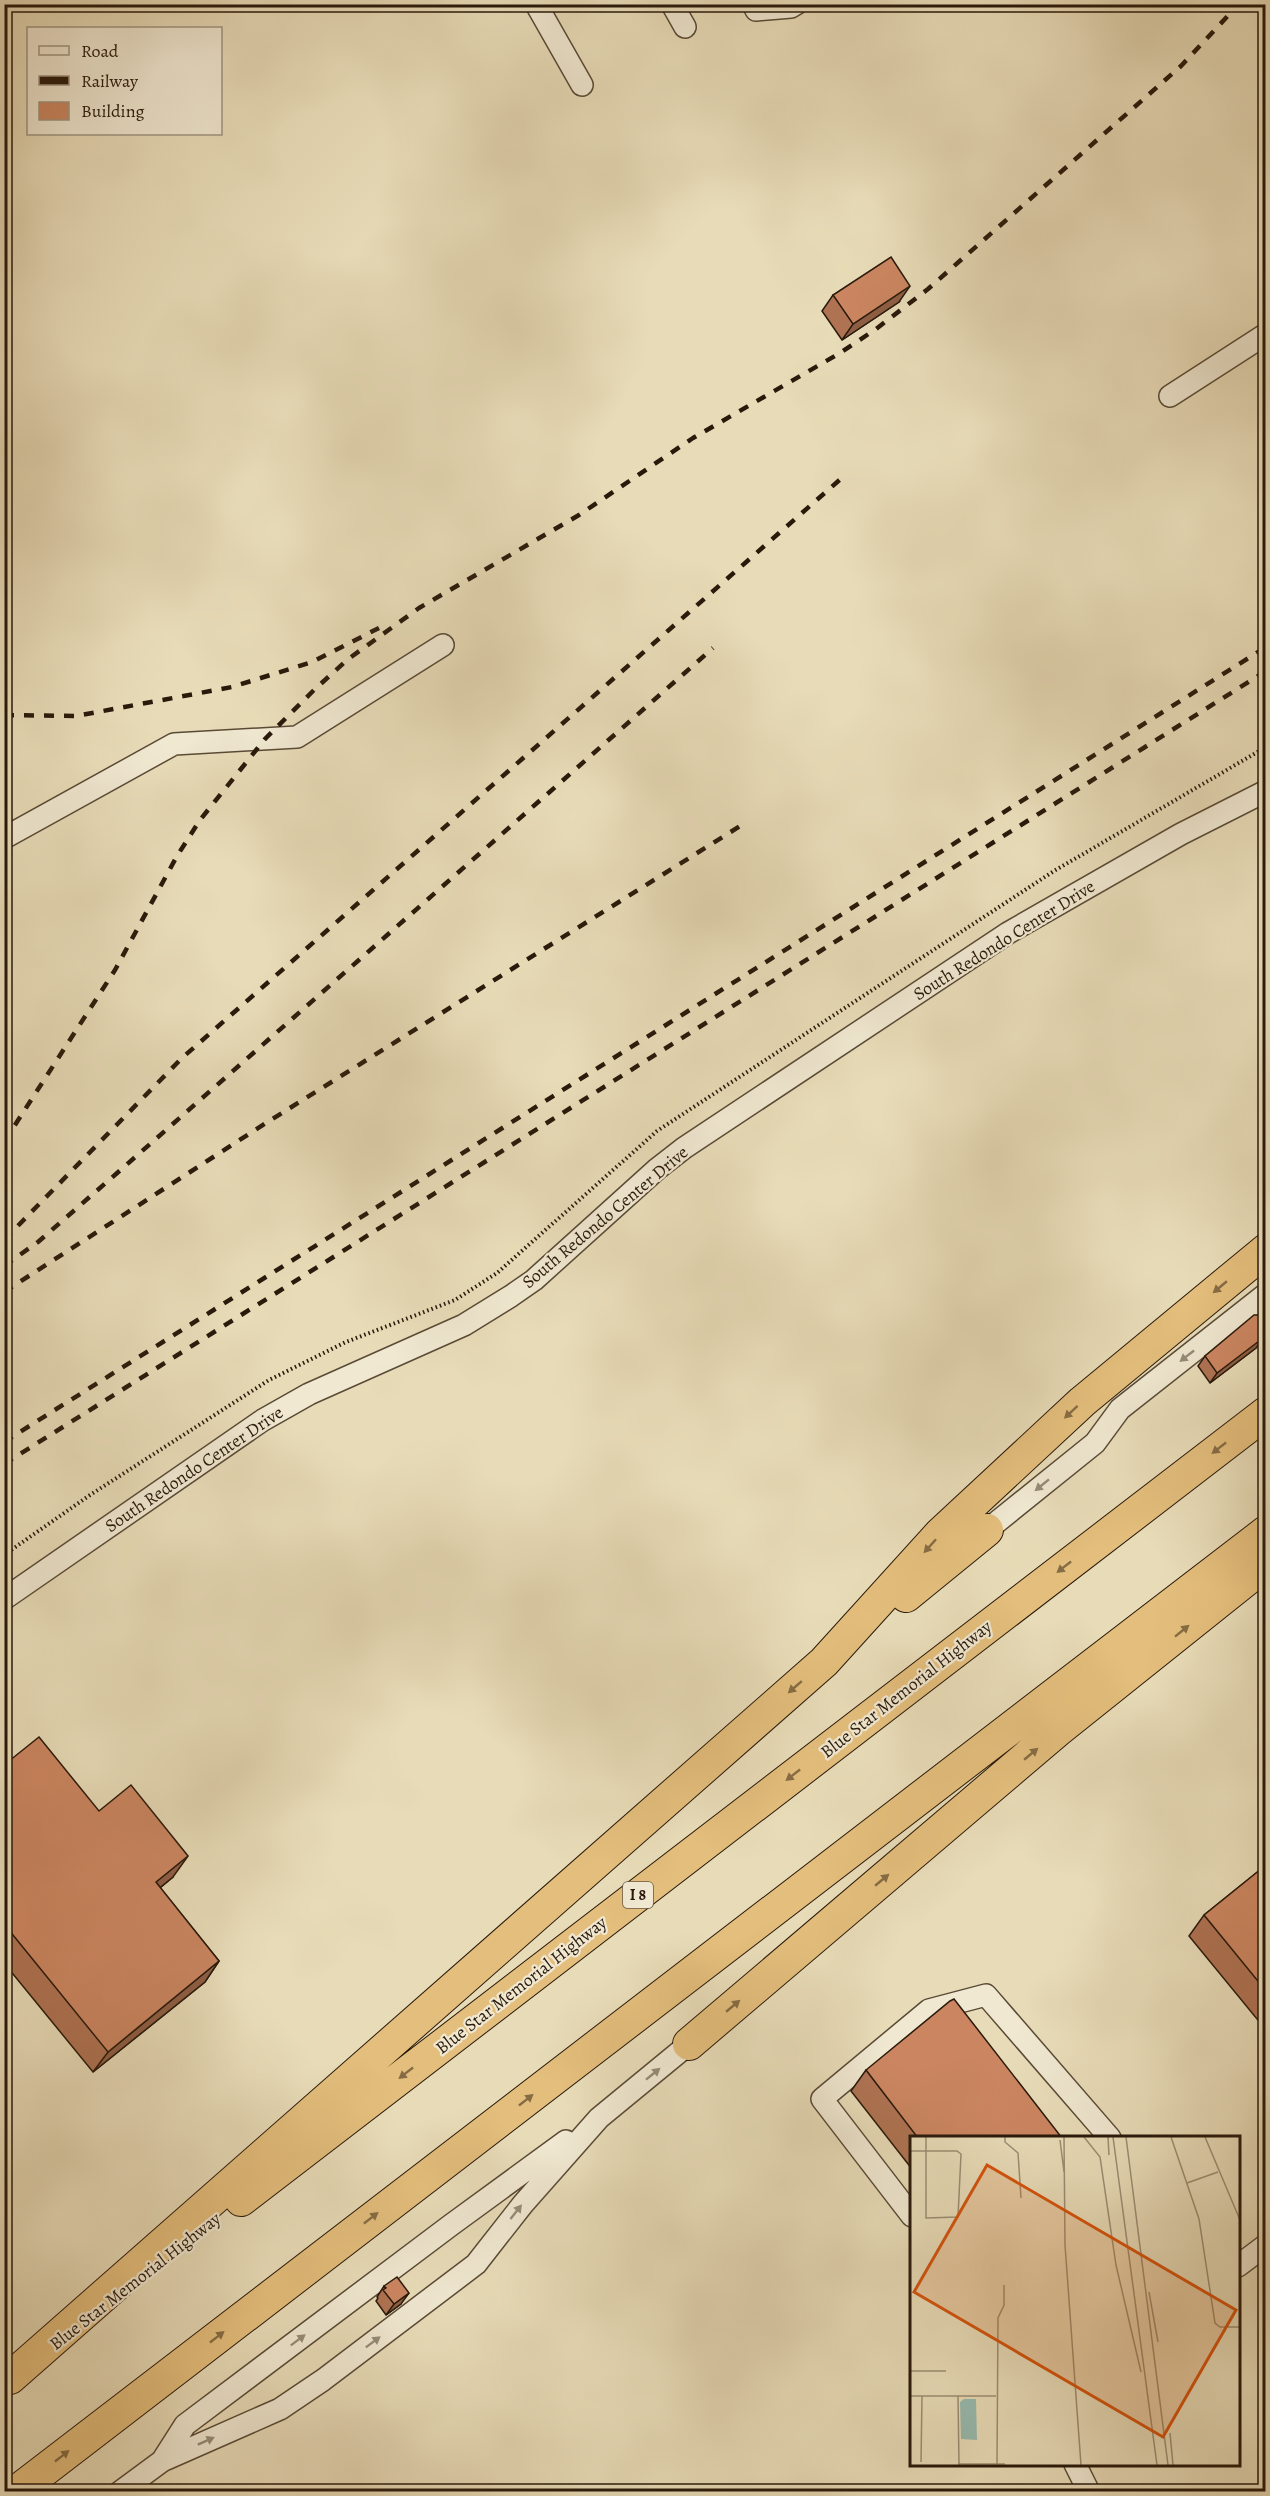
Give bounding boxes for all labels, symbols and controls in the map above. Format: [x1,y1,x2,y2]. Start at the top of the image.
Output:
legend [27,27,222,135]
text: Road [81,39,119,63]
text: Railway [81,69,139,93]
text: Building [81,99,145,123]
street label: South Redondo Center Drive [909,874,1099,1006]
street label: South Redondo Center Drive [517,1140,693,1294]
one-way arrow [1213,1280,1228,1293]
one-way arrow [1179,1350,1195,1363]
street label: South Redondo Center Drive [100,1400,288,1538]
one-way arrow [1064,1405,1079,1418]
one-way arrow [1211,1442,1227,1455]
one-way arrow [1034,1479,1050,1492]
one-way arrow [923,1539,937,1553]
one-way arrow [1057,1561,1073,1573]
street label: Blue Star Memorial Highway [815,1614,997,1763]
one-way arrow [1174,1625,1189,1638]
one-way arrow [788,1680,803,1693]
one-way arrow [1023,1748,1038,1761]
one-way arrow [786,1769,801,1781]
one-way arrow [874,1874,889,1887]
road number: I 8 [623,1882,653,1908]
street label: Blue Star Memorial Highway [430,1910,612,2059]
one-way arrow [725,2000,740,2013]
one-way arrow [398,2067,413,2079]
one-way arrow [645,2068,660,2080]
one-way arrow [518,2093,534,2106]
inset map [910,2136,1240,2466]
one-way arrow [510,2204,523,2220]
street label: Blue Star Memorial Highway [44,2206,226,2355]
one-way arrow [364,2213,379,2225]
one-way arrow [209,2332,224,2344]
one-way arrow [290,2334,306,2346]
one-way arrow [365,2336,381,2348]
one-way arrow [198,2437,215,2446]
one-way arrow [54,2449,70,2462]

